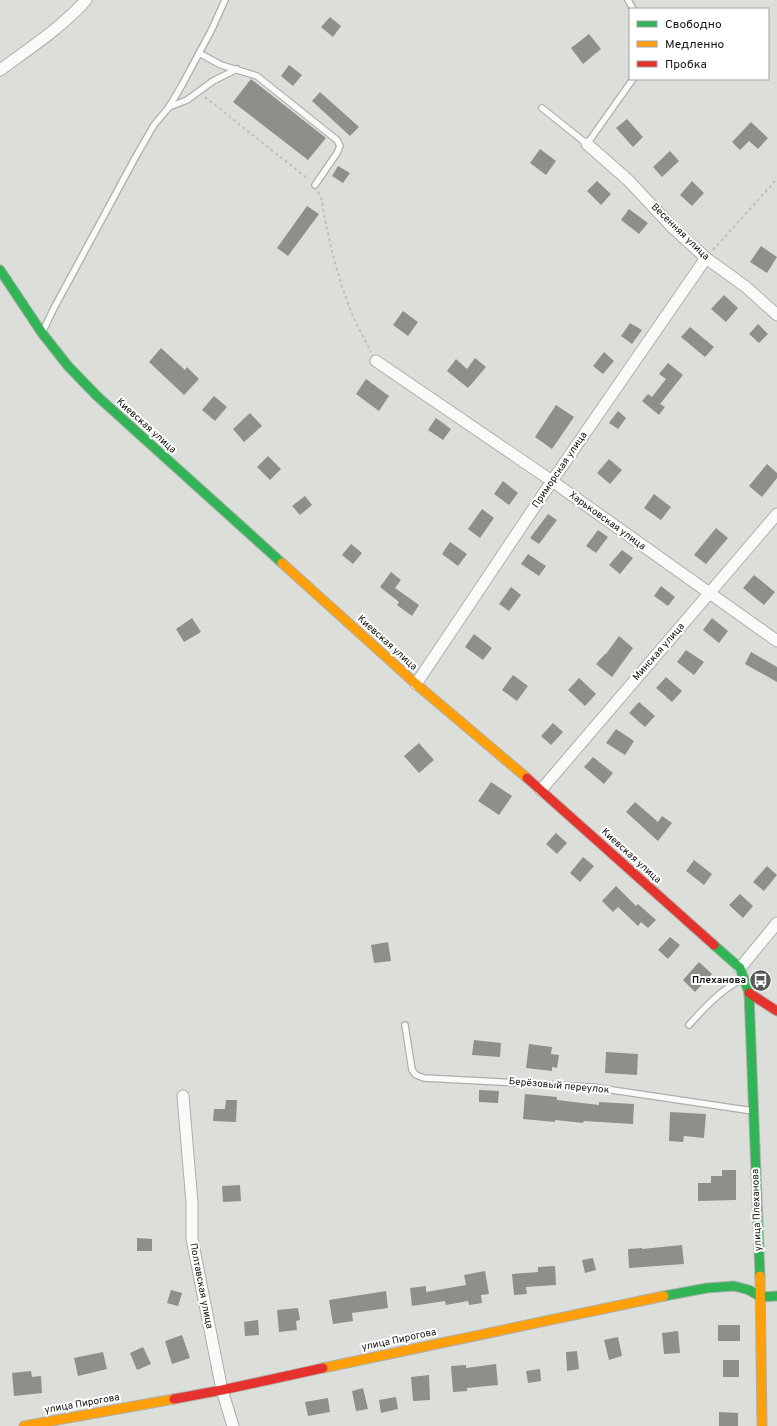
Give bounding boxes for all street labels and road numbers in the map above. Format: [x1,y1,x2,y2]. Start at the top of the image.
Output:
street label: Весенняя улица [648,201,712,263]
street label: Киевская улица [113,396,179,456]
street label: Приморская улица [530,429,590,511]
street label: Харьковская улица [566,489,648,553]
street label: Киевская улица [354,613,420,673]
street label: Минская улица [630,620,688,684]
street label: Киевская улица [598,826,664,886]
street label: Берёзовый переулок [508,1075,610,1097]
street label: улица Плеханова [749,1169,765,1251]
street label: Полтавская улица [186,1242,216,1330]
street label: улица Пирогова [360,1326,438,1354]
street label: улица Пирогова [43,1391,121,1417]

